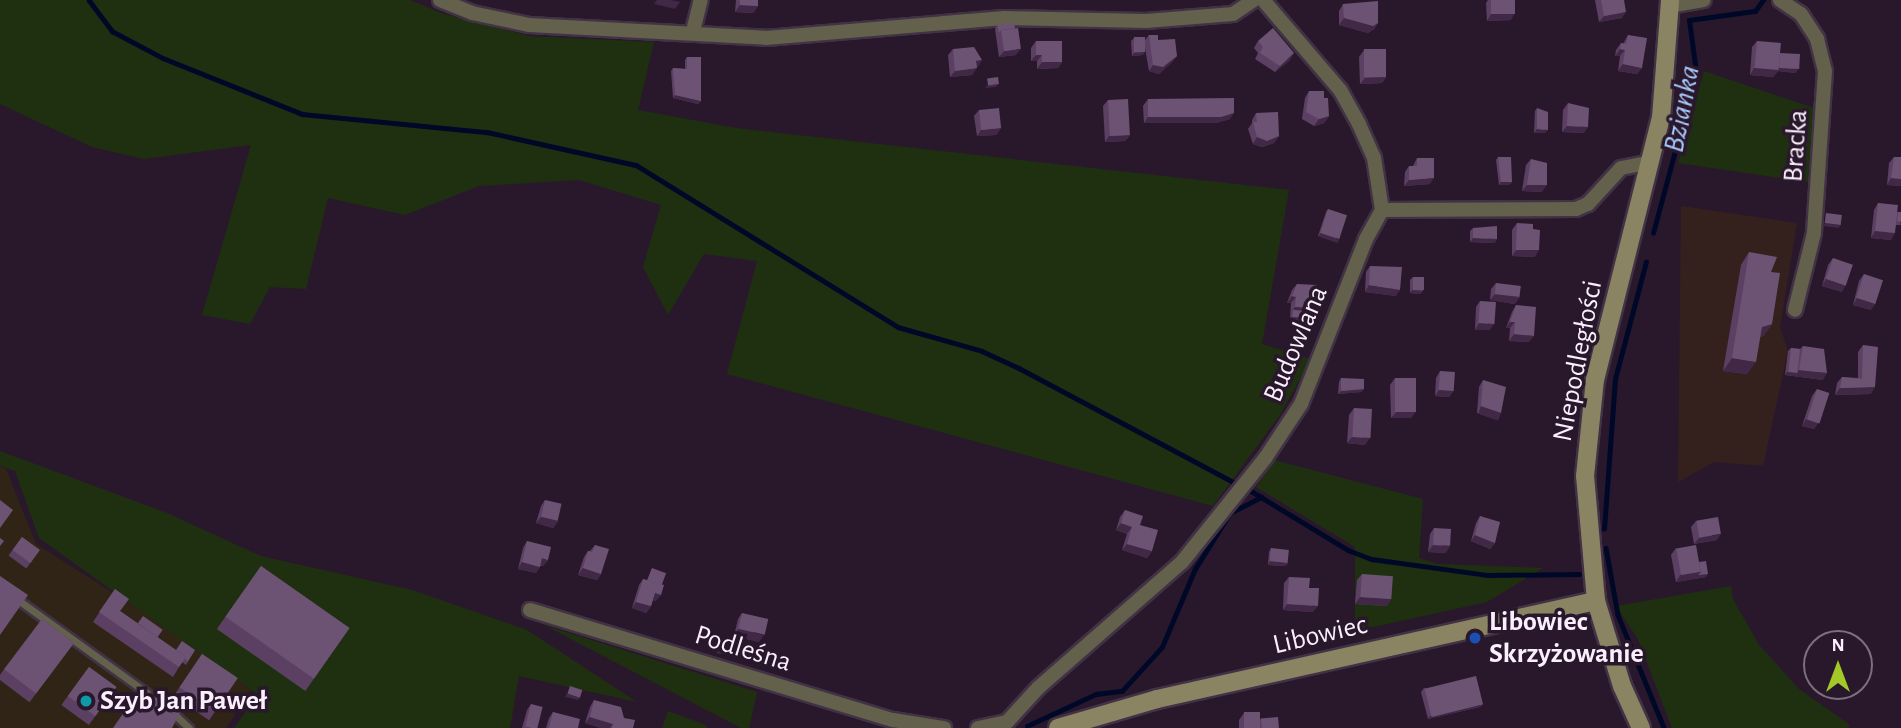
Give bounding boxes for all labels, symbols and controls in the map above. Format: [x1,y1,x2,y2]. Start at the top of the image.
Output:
water label: Bzianka [1656,62,1708,156]
street label: Bracka [1777,109,1815,183]
street label: Niepodległości [1546,278,1610,444]
street label: Budowlana [1257,281,1335,407]
place label: Libowiec Skrzyżowanie [1489,605,1644,671]
street label: Libowiec [1270,608,1370,662]
street label: Podleśna [691,618,795,680]
marker: Libowiec Skrzyżowanie [1467,630,1483,646]
north arrow [1803,630,1873,700]
text: N [1831,636,1845,655]
place label: Szyb Jan Paweł [100,684,267,718]
marker: Szyb Jan Paweł [78,693,94,709]

